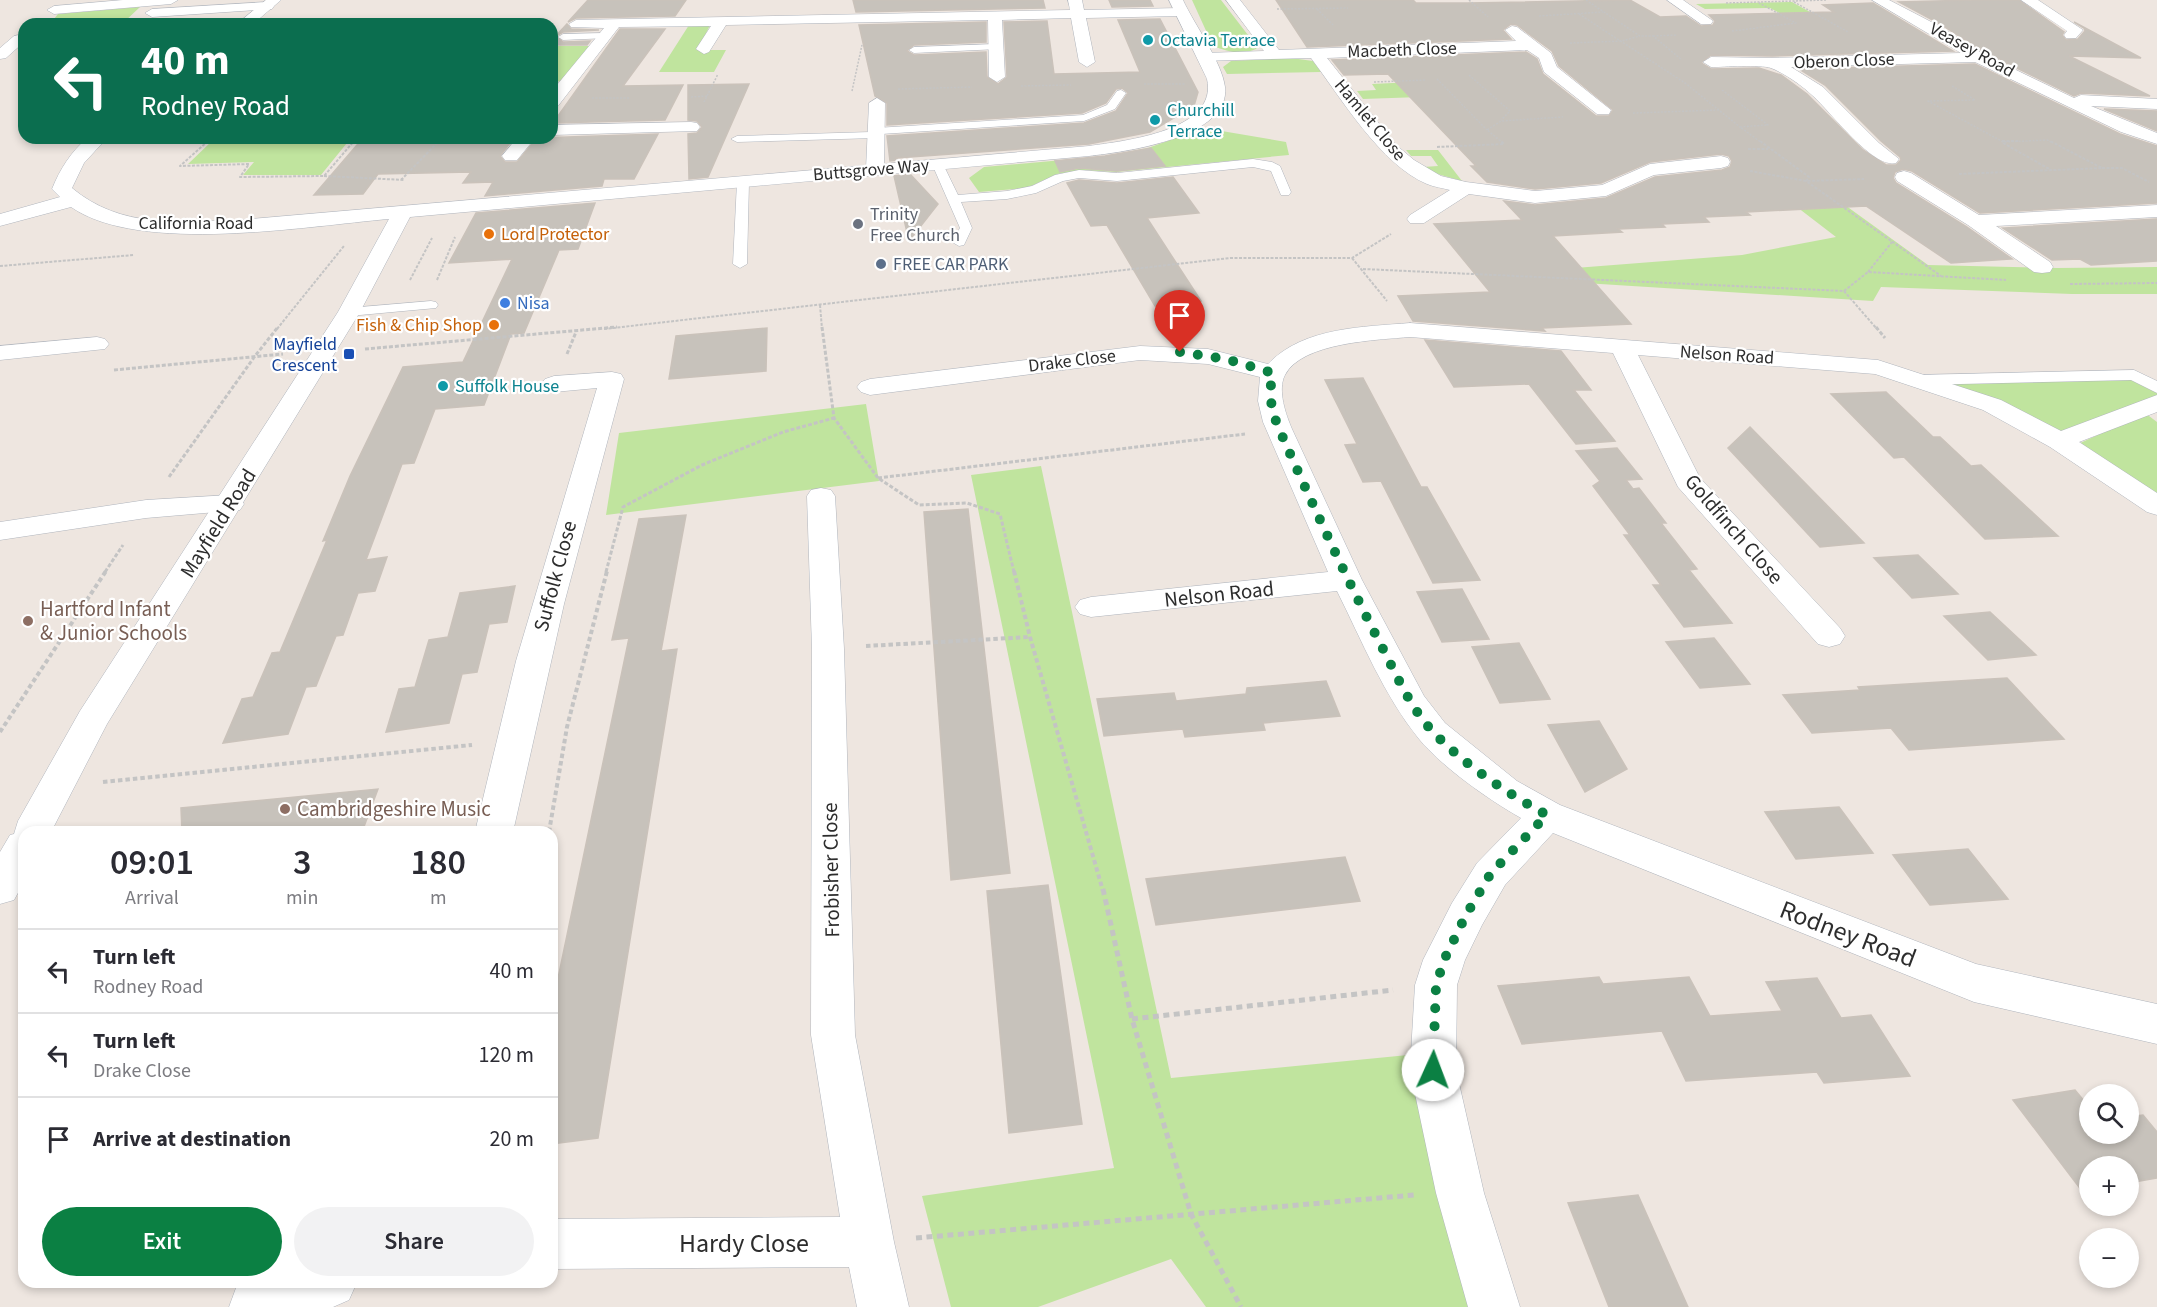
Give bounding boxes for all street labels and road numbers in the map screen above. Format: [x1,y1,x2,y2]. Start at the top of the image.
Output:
street label: Veasey Road [1925,16,2019,84]
street label: Macbeth Close [1347,36,1457,64]
street label: Oberon Close [1793,47,1895,75]
street label: Hamlet Close [1328,74,1412,166]
street label: Buttsgrove Way [812,152,931,188]
street label: California Road [138,211,254,236]
street label: Nelson Road [1679,339,1775,371]
street label: Drake Close [1027,343,1117,379]
street label: Mayfield Road [173,463,263,583]
street label: Goldfinch Close [1678,467,1790,591]
street label: Suffolk Close [526,517,584,635]
street label: Nelson Road [1163,573,1275,615]
street label: Frobisher Close [815,802,847,938]
street label: Rodney Road [1774,891,1922,977]
street label: Hardy Close [679,1225,809,1262]

